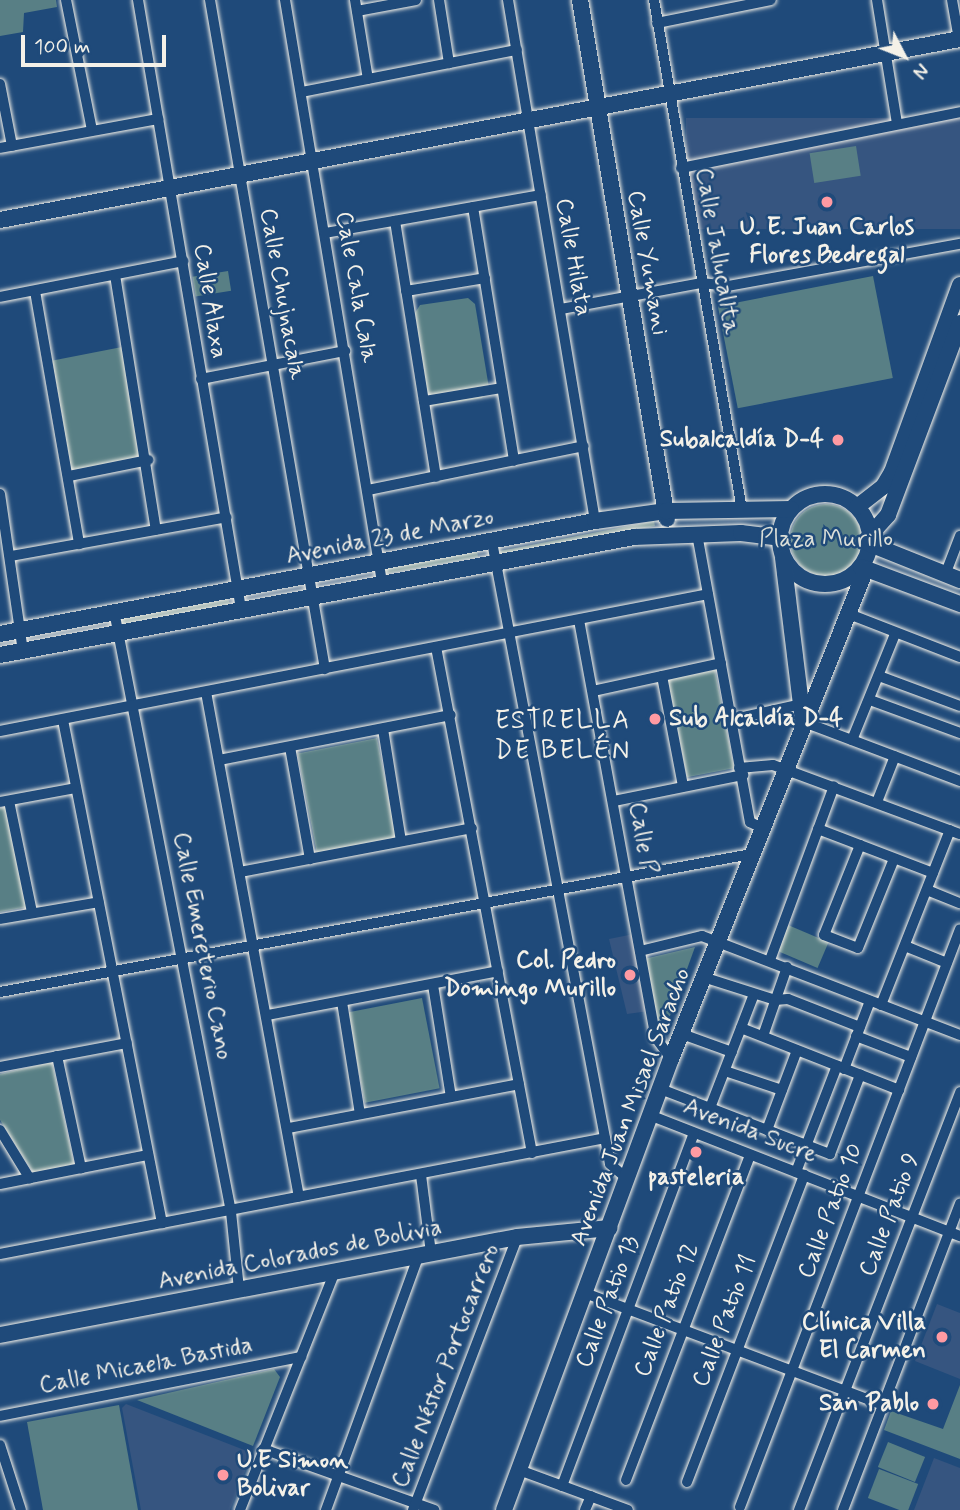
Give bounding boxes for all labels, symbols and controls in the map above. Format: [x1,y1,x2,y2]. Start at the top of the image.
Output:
scale bar [24,21,170,65]
north arrow [869,21,939,91]
text: 100 m [34,33,90,61]
text: N [906,57,934,83]
street label: Calle Jallucallta [689,168,745,334]
street label: Calle Yumani [620,190,674,336]
marker: U. E. Juan Carlos Flores Bedregal [819,194,835,210]
street label: Calle Hilata [548,195,598,319]
street label: Calle Chujnacala [253,207,311,381]
street label: Cale Cala Cala [328,209,384,365]
place label: U. E. Juan Carlos Flores Bedregal [740,214,914,270]
street label: Calle Alaxa [187,240,233,362]
place label: Subalcaldía D-4 [660,426,824,454]
marker: Subalcaldía D-4 [830,432,846,448]
street label: Avenida 23 de Marzo [284,503,496,571]
park label: Plaza Murillo [760,526,892,554]
place label: Sub Alcaldía D-4 [669,705,841,733]
district label: ESTRELLA DE BELÉN [492,706,634,768]
marker: Sub Alcaldía D-4 [647,711,663,727]
street label: Calle P [622,800,662,876]
street label: Calle Emereterio Cano [166,832,238,1060]
place label: Col. Pedro Domingo Murillo [448,947,616,1003]
street label: Avenida Juan Misael Saracho [565,964,697,1250]
marker: Col. Pedro Domingo Murillo [622,967,638,983]
street label: Avenida Sucre [678,1092,822,1170]
street label: Calle Patio 10 [793,1141,869,1281]
marker: pasteleria [688,1144,704,1160]
street label: Calle Patio 9 [854,1151,926,1279]
place label: pasteleria [648,1164,744,1192]
street label: Avenida Colorados de Bolivia [155,1213,445,1297]
street label: Calle Patio 13 [570,1233,646,1371]
street label: Calle Patio 12 [629,1240,705,1380]
street label: Calle Néstor Portocarrero [387,1243,505,1489]
street label: Calle Patio 11 [687,1252,763,1390]
place label: Clínica Villa El Carmen [806,1309,926,1365]
marker: Clínica Villa El Carmen [932,1327,952,1347]
street label: Calle Micaela Bastida [38,1331,254,1401]
place label: San Pablo [819,1390,919,1418]
marker: San Pablo [925,1396,941,1412]
place label: U.E Simon Bolivar [237,1447,348,1503]
marker: U.E Simon Bolivar [215,1467,231,1483]

